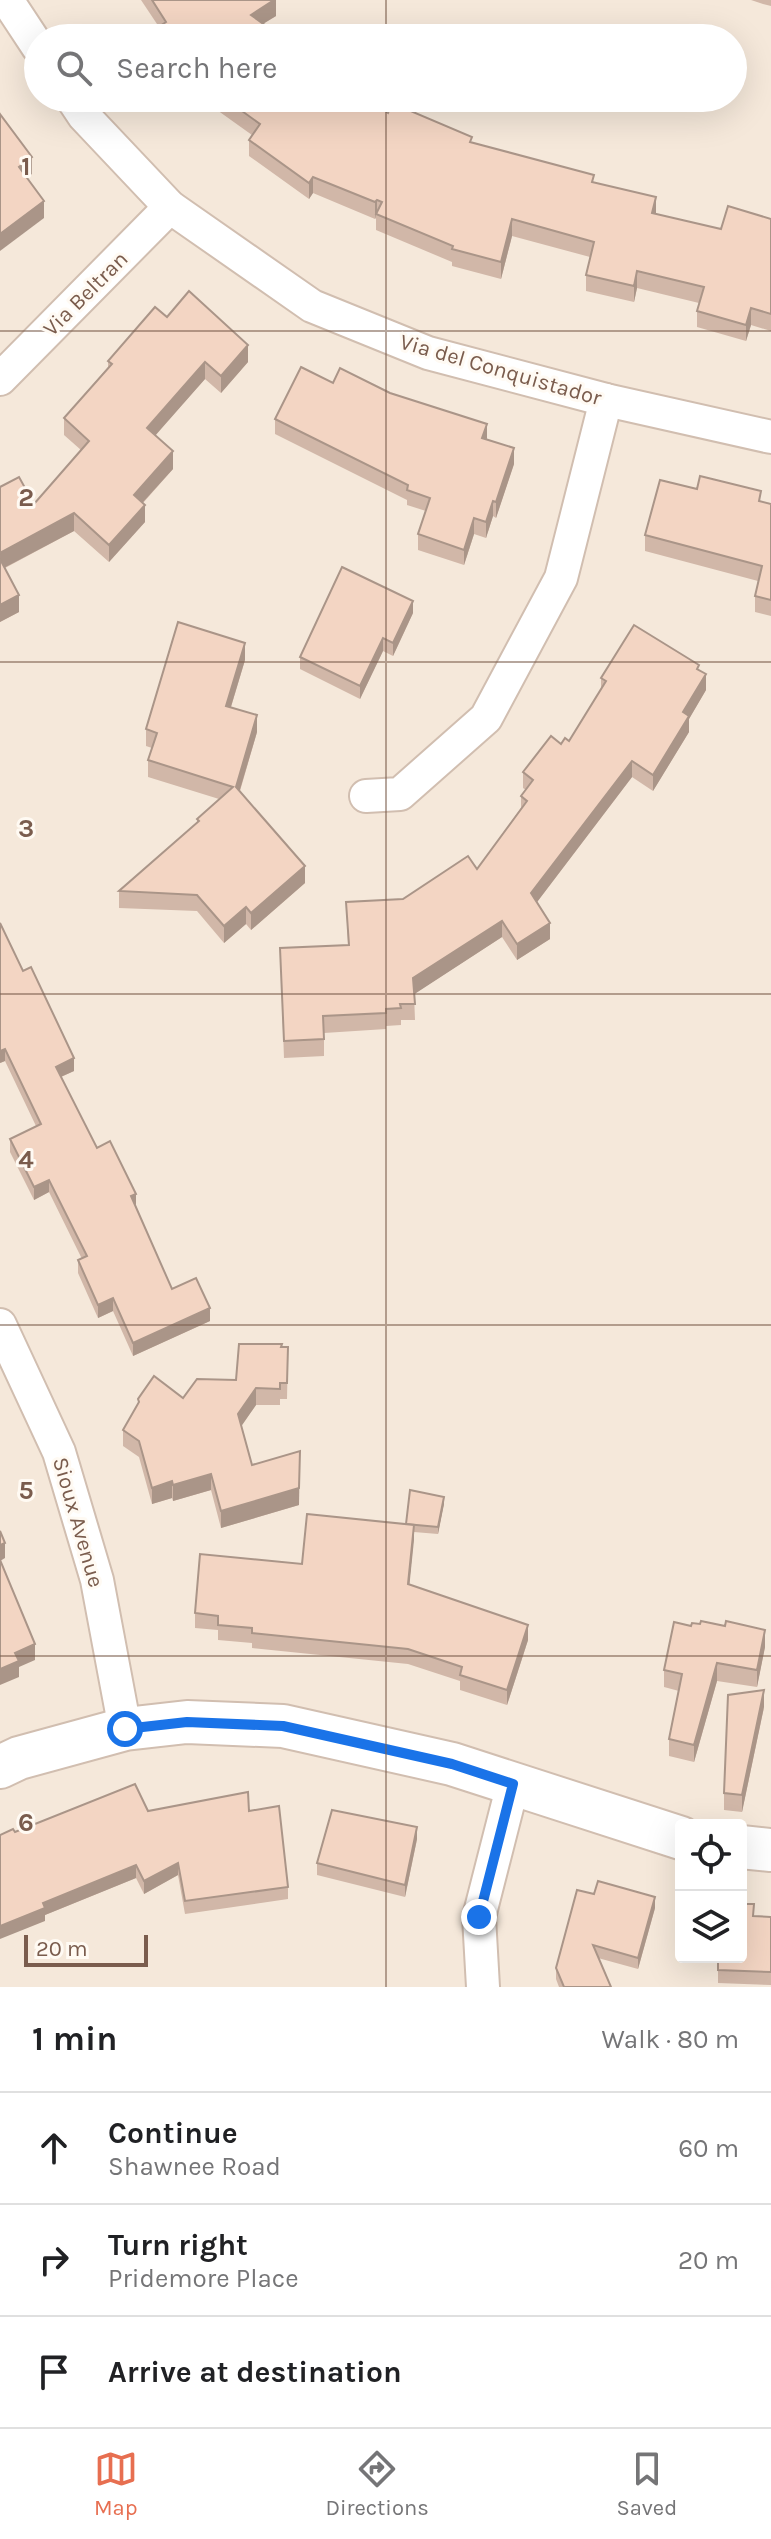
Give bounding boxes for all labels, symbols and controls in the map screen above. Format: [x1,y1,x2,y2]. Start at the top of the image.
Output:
search box [24,24,747,112]
icon: search [52,46,96,90]
text: Search here [116,50,277,86]
text: 1 [21,151,31,182]
street label: Via Beltran [38,246,133,341]
street label: Via del Conquistador [397,329,605,411]
text: 2 [18,482,34,513]
text: 3 [18,813,34,844]
text: 4 [18,1144,34,1175]
street label: Sioux Avenue [47,1454,109,1590]
text: 5 [18,1475,34,1506]
route start [107,1711,143,1747]
text: 6 [18,1807,34,1838]
map controls [675,1819,747,1963]
button: locate [675,1819,747,1891]
button: layers [675,1891,747,1963]
route end [461,1899,497,1935]
scale bar [24,1931,148,1967]
text: 20 m [36,1936,88,1962]
text: 1 min [32,2019,117,2059]
text: Walk · 80 m [601,2024,739,2055]
text: Continue [108,2115,238,2151]
icon: ahead [32,2126,76,2170]
text: 60 m [678,2133,739,2164]
text: Shawnee Road [108,2151,281,2182]
text: Turn right [108,2227,248,2263]
icon: right [32,2238,76,2282]
text: 20 m [678,2245,739,2276]
text: Pridemore Place [108,2263,299,2294]
icon: arrive [32,2350,76,2394]
text: Arrive at destination [108,2354,402,2390]
tab: Map [94,2447,138,2521]
tab: Directions [325,2447,429,2521]
tab: Saved [616,2447,677,2521]

